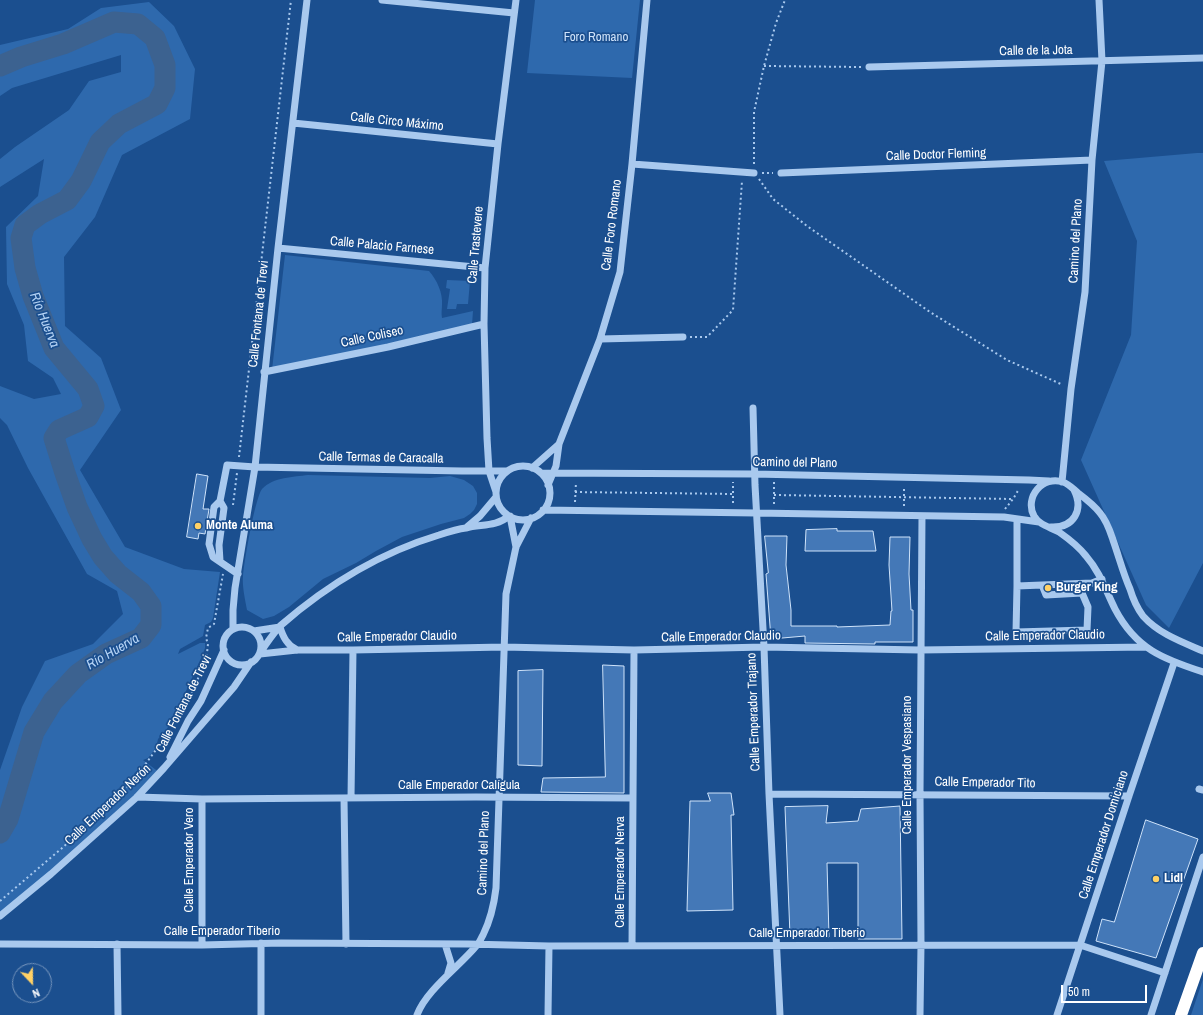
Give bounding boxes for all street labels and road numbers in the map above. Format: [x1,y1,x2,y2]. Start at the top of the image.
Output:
street label: Calle de la Jota [999,43,1073,59]
street label: Calle Circo Máximo [350,109,444,135]
street label: Calle Doctor Fleming [886,145,986,165]
street label: Calle Foro Romano [599,178,625,272]
street label: Camino del Plano [1066,198,1086,284]
street label: Calle Trastevere [465,206,487,284]
street label: Calle Palacio Farnese [329,234,435,258]
street label: Calle Fontana de Trevi [246,260,272,368]
street label: Calle Coliseo [339,323,405,351]
street label: Calle Termas de Caracalla [318,449,444,467]
street label: Camino del Plano [753,454,837,472]
street label: Calle Emperador Claudio [985,627,1105,645]
street label: Calle Emperador Claudio [337,628,457,646]
street label: Calle Emperador Claudio [661,628,781,646]
street label: Calle Emperador Trajano [744,652,764,772]
street label: Calle Fontana de Trevi [153,653,215,755]
street label: Calle Emperador Vespasiano [900,696,916,834]
street label: Calle Emperador Nerón [62,761,154,849]
street label: Calle Emperador Domiciano [1076,769,1132,901]
street label: Calle Emperador Tito [934,774,1036,792]
street label: Calle Emperador Calígula [398,778,520,794]
street label: Calle Emperador Vero [182,808,198,912]
street label: Camino del Plano [475,810,493,896]
street label: Calle Emperador Nerva [613,816,629,928]
street label: Calle Emperador Tiberio [164,924,280,940]
street label: Calle Emperador Tiberio [749,926,865,942]

